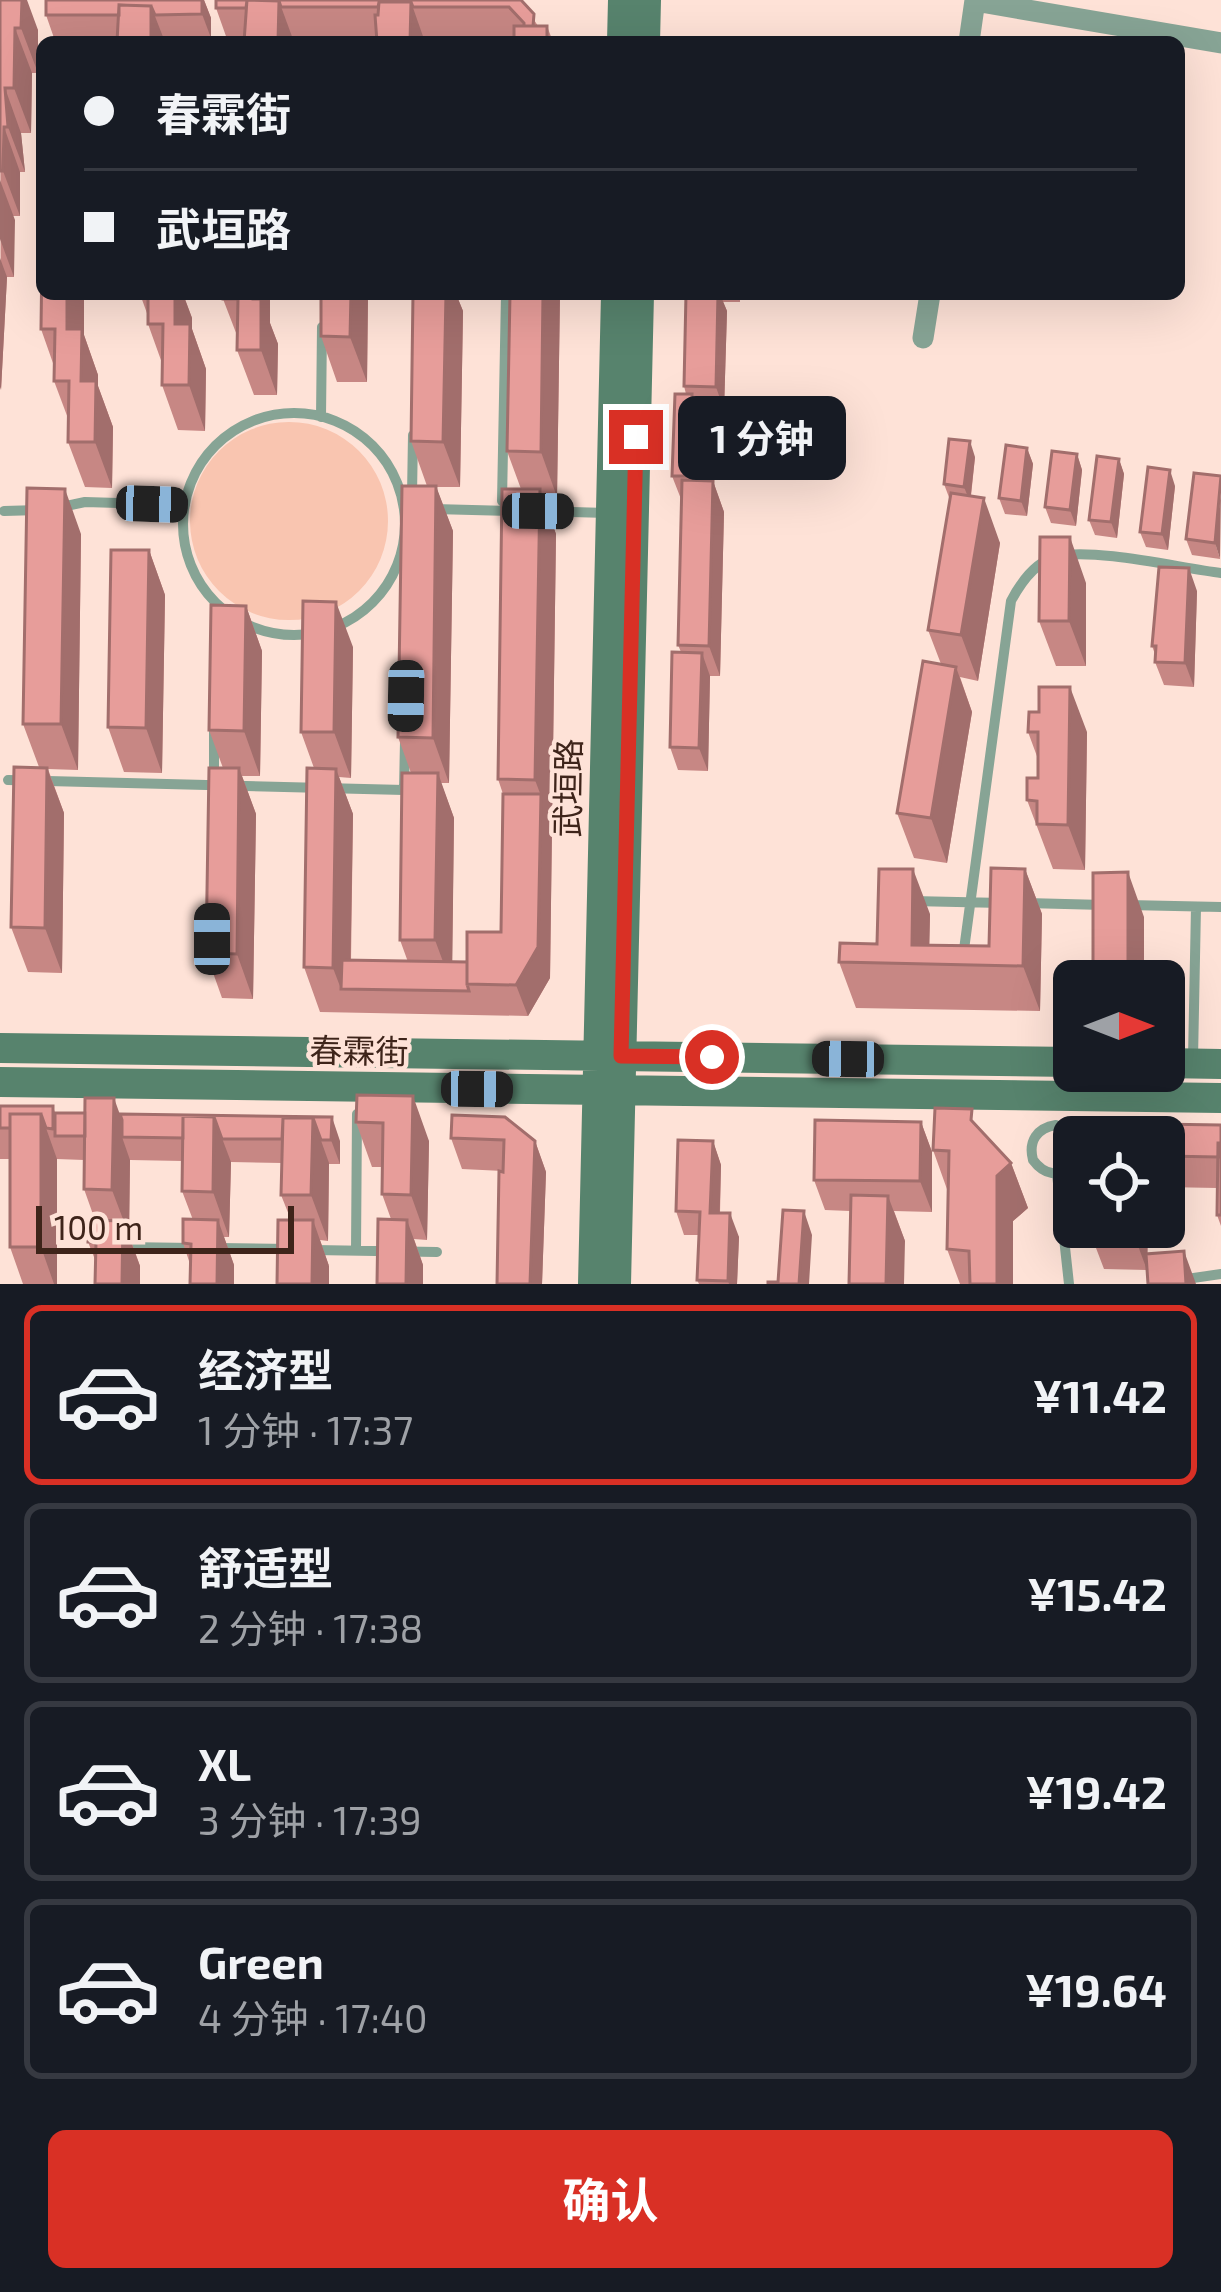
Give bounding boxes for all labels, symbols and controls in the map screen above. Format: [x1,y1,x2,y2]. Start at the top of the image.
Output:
text: 春霖街 [156,86,291,140]
text: 武垣路 [156,201,291,255]
callout: 1 分钟 [678,395,846,479]
route end [609,410,663,464]
text: 1 分钟 [710,414,814,461]
car [115,485,189,523]
car [502,492,574,530]
car [387,660,425,732]
street label: 武垣路 [546,738,588,838]
car [194,903,230,975]
north arrow [1053,960,1185,1092]
map controls [1053,960,1185,1248]
street label: 春霖街 [309,1029,409,1071]
route start [685,1030,739,1084]
car [812,1040,884,1078]
car [441,1070,513,1108]
button: locate [1053,1116,1185,1248]
scale bar [36,1200,294,1253]
text: 100 m [54,1207,143,1247]
icon: car [54,1341,162,1449]
text: 经济型 [198,1342,333,1396]
text: ¥11.42 [1033,1368,1167,1422]
text: 1 分钟 · 17:37 [198,1406,413,1453]
icon: car [54,1539,162,1647]
text: 舒适型 [198,1540,333,1594]
text: ¥15.42 [1027,1566,1167,1620]
text: 2 分钟 · 17:38 [198,1604,423,1651]
text: XL [198,1736,251,1790]
icon: car [54,1737,162,1845]
text: ¥19.42 [1026,1764,1167,1818]
text: 3 分钟 · 17:39 [198,1796,422,1843]
text: Green [198,1934,324,1988]
icon: car [54,1935,162,2043]
text: ¥19.64 [1025,1962,1167,2016]
text: 4 分钟 · 17:40 [198,1994,427,2041]
button: 确认 [48,2130,1173,2268]

